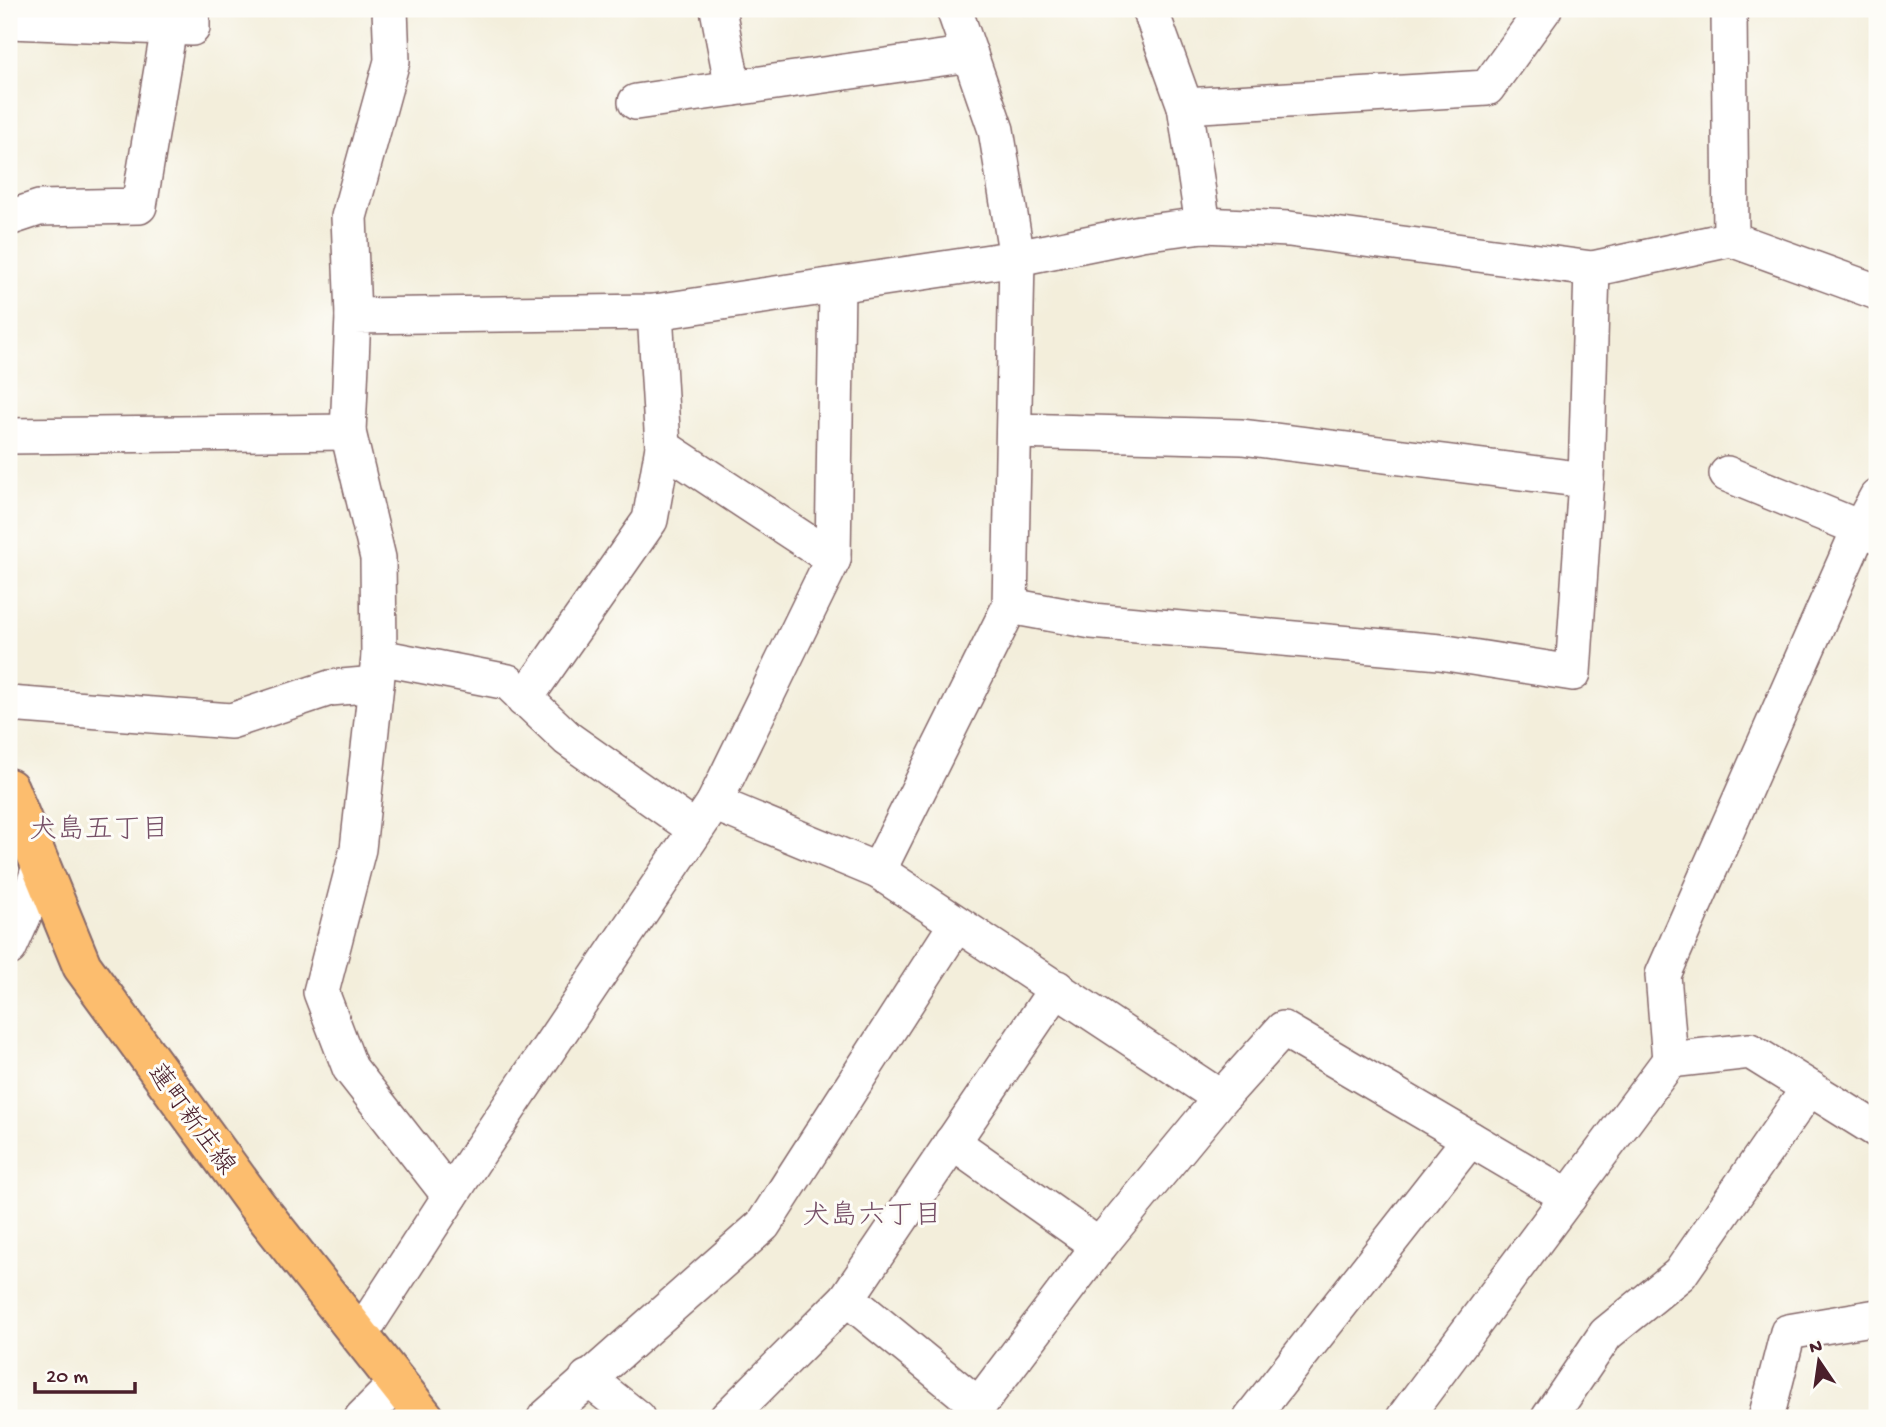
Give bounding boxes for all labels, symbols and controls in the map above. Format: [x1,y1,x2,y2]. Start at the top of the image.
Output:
district label: 犬島五丁目 [29,814,169,848]
street label: 蓮町新庄線 [139,1058,242,1182]
district label: 犬島六丁目 [802,1200,942,1234]
north arrow [1784,1326,1854,1396]
text: N [1807,1335,1825,1360]
scale bar [35,1350,135,1394]
text: 20 m [46,1366,88,1391]

